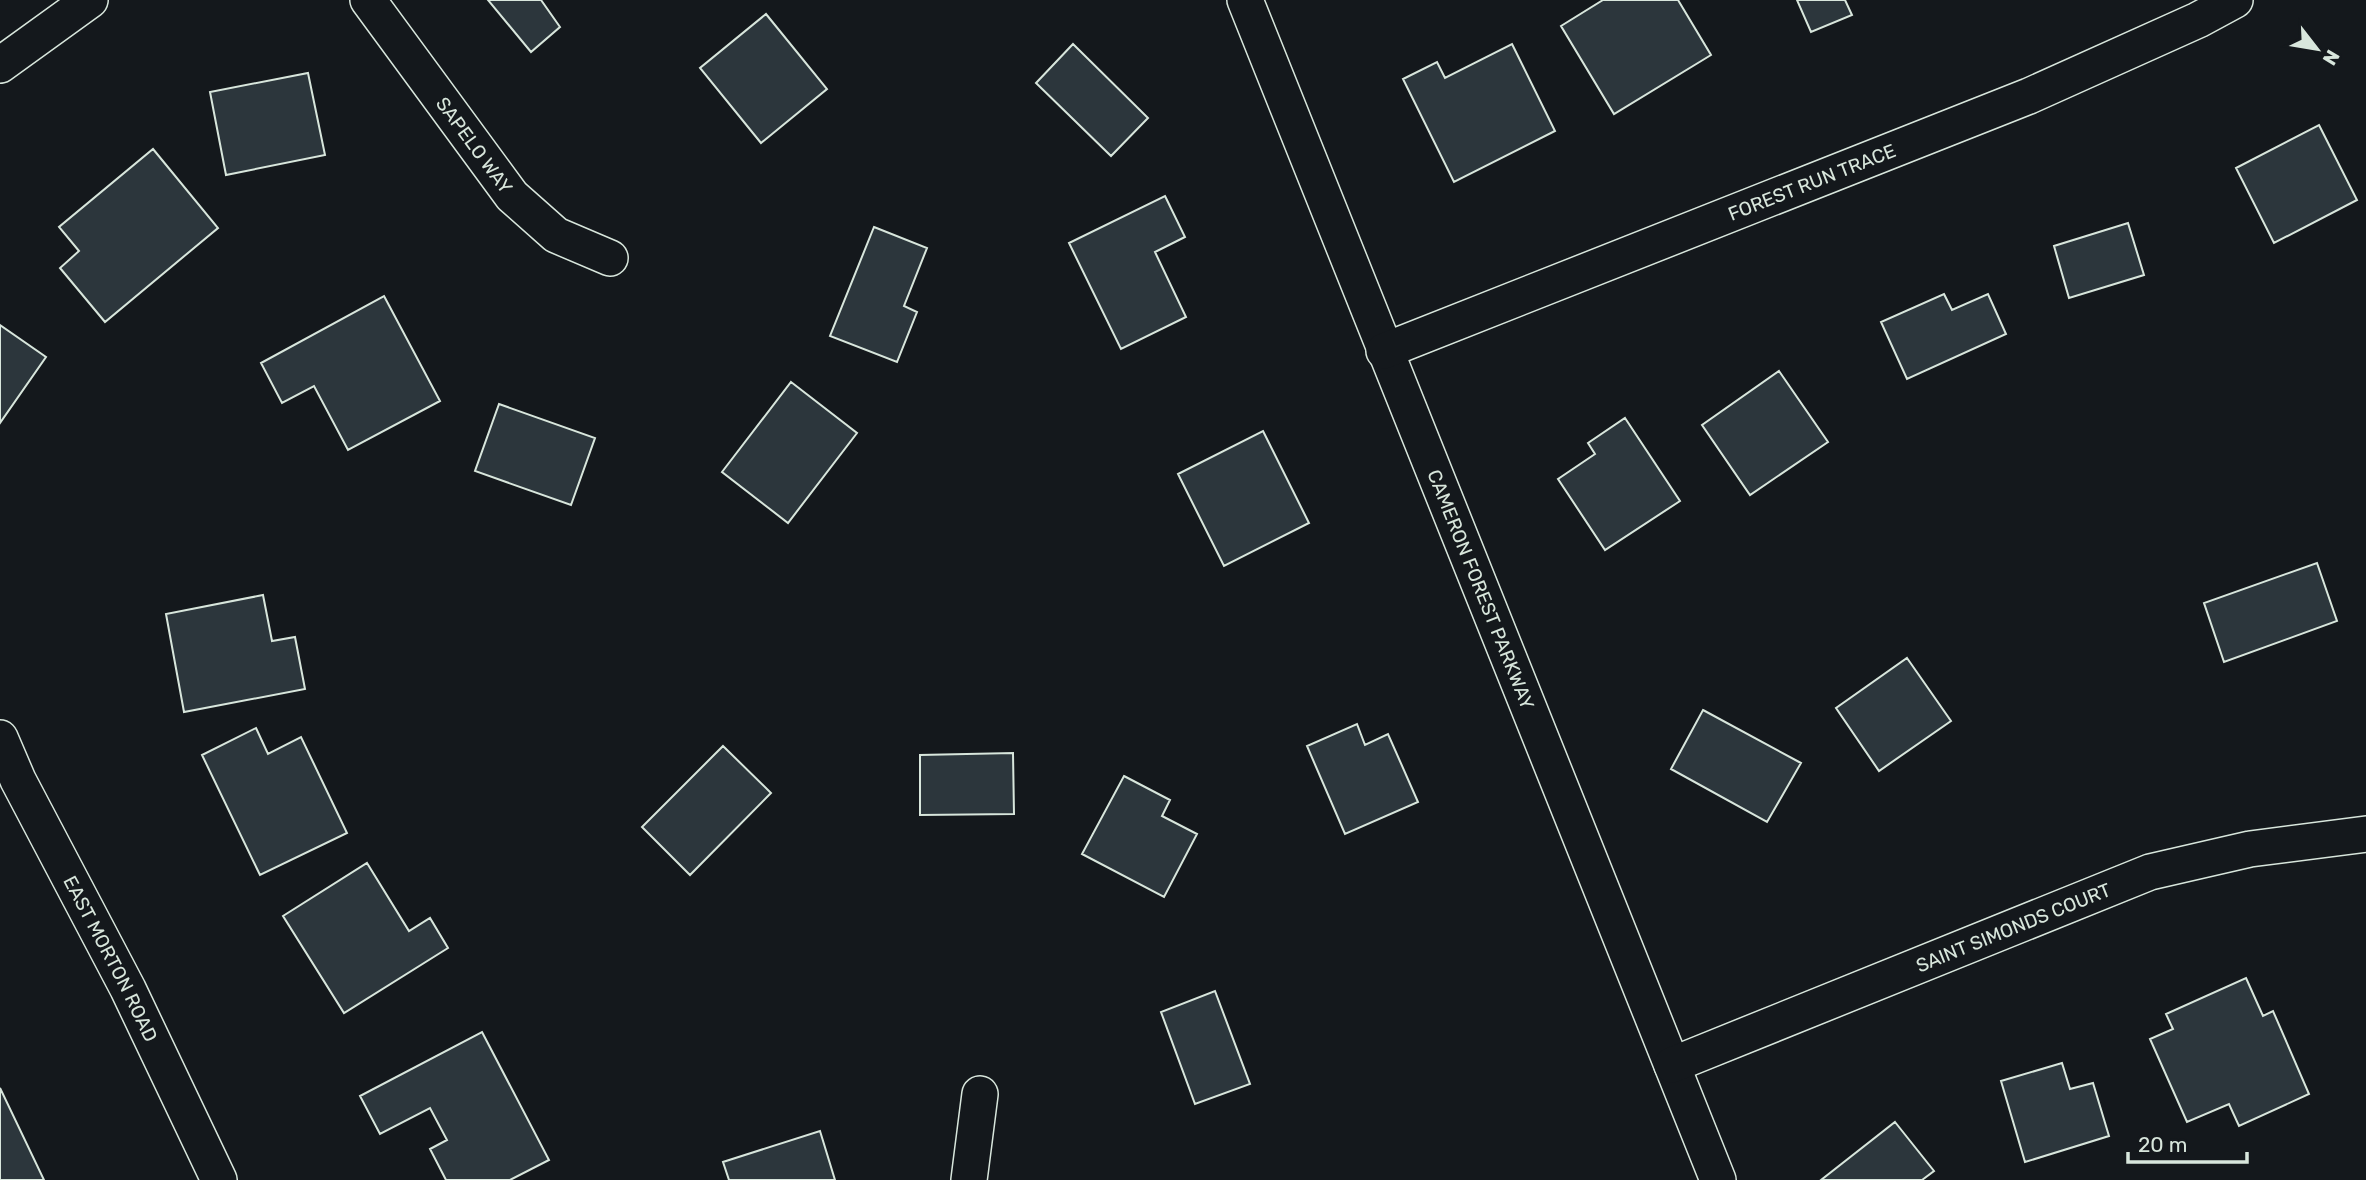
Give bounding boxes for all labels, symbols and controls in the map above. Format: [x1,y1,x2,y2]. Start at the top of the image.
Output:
north arrow [2282,14,2352,84]
text: N [2318,46,2345,69]
street label: SAPELO WAY [431,93,517,198]
street label: FOREST RUN TRACE [1725,139,1899,226]
street label: CAMERON FOREST PARKWAY [1422,466,1539,713]
street label: EAST MORTON ROAD [58,872,162,1046]
street label: SAINT SIMONDS COURT [1913,878,2114,977]
scale bar [2128,1120,2247,1164]
text: 20 m [2138,1132,2187,1157]

